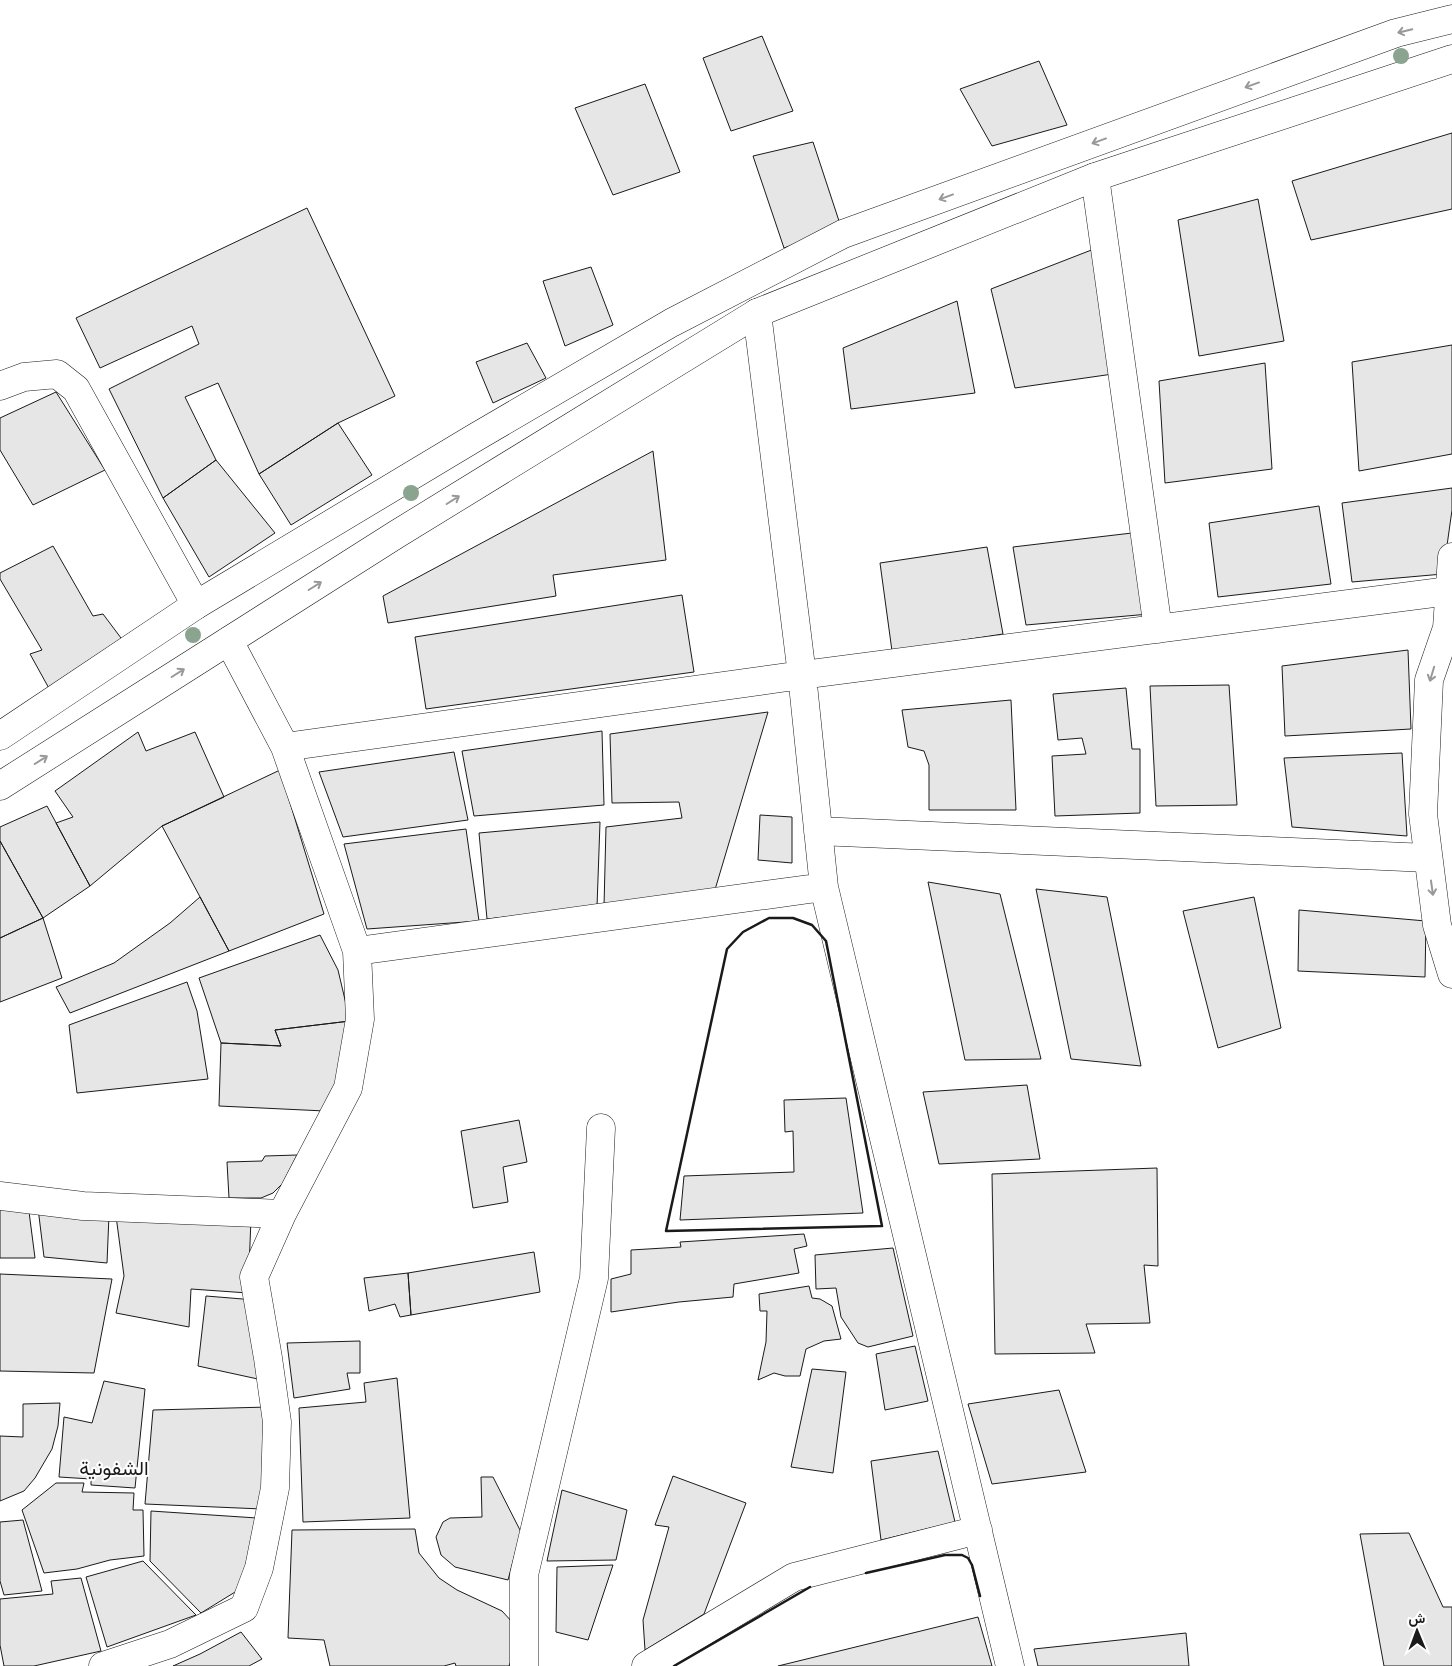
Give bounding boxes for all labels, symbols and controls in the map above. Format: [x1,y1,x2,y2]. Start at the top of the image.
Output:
one-way arrow [1397,27,1413,36]
one-way arrow [1244,81,1260,90]
one-way arrow [1092,137,1107,146]
one-way arrow [939,193,955,202]
one-way arrow [446,494,460,504]
one-way arrow [308,581,322,591]
one-way arrow [1426,666,1436,682]
one-way arrow [171,668,185,678]
one-way arrow [34,755,48,765]
one-way arrow [1427,879,1437,895]
district label: الشفونية [79,1456,149,1481]
north arrow [1392,1606,1442,1656]
text: ش [1408,1610,1426,1627]

